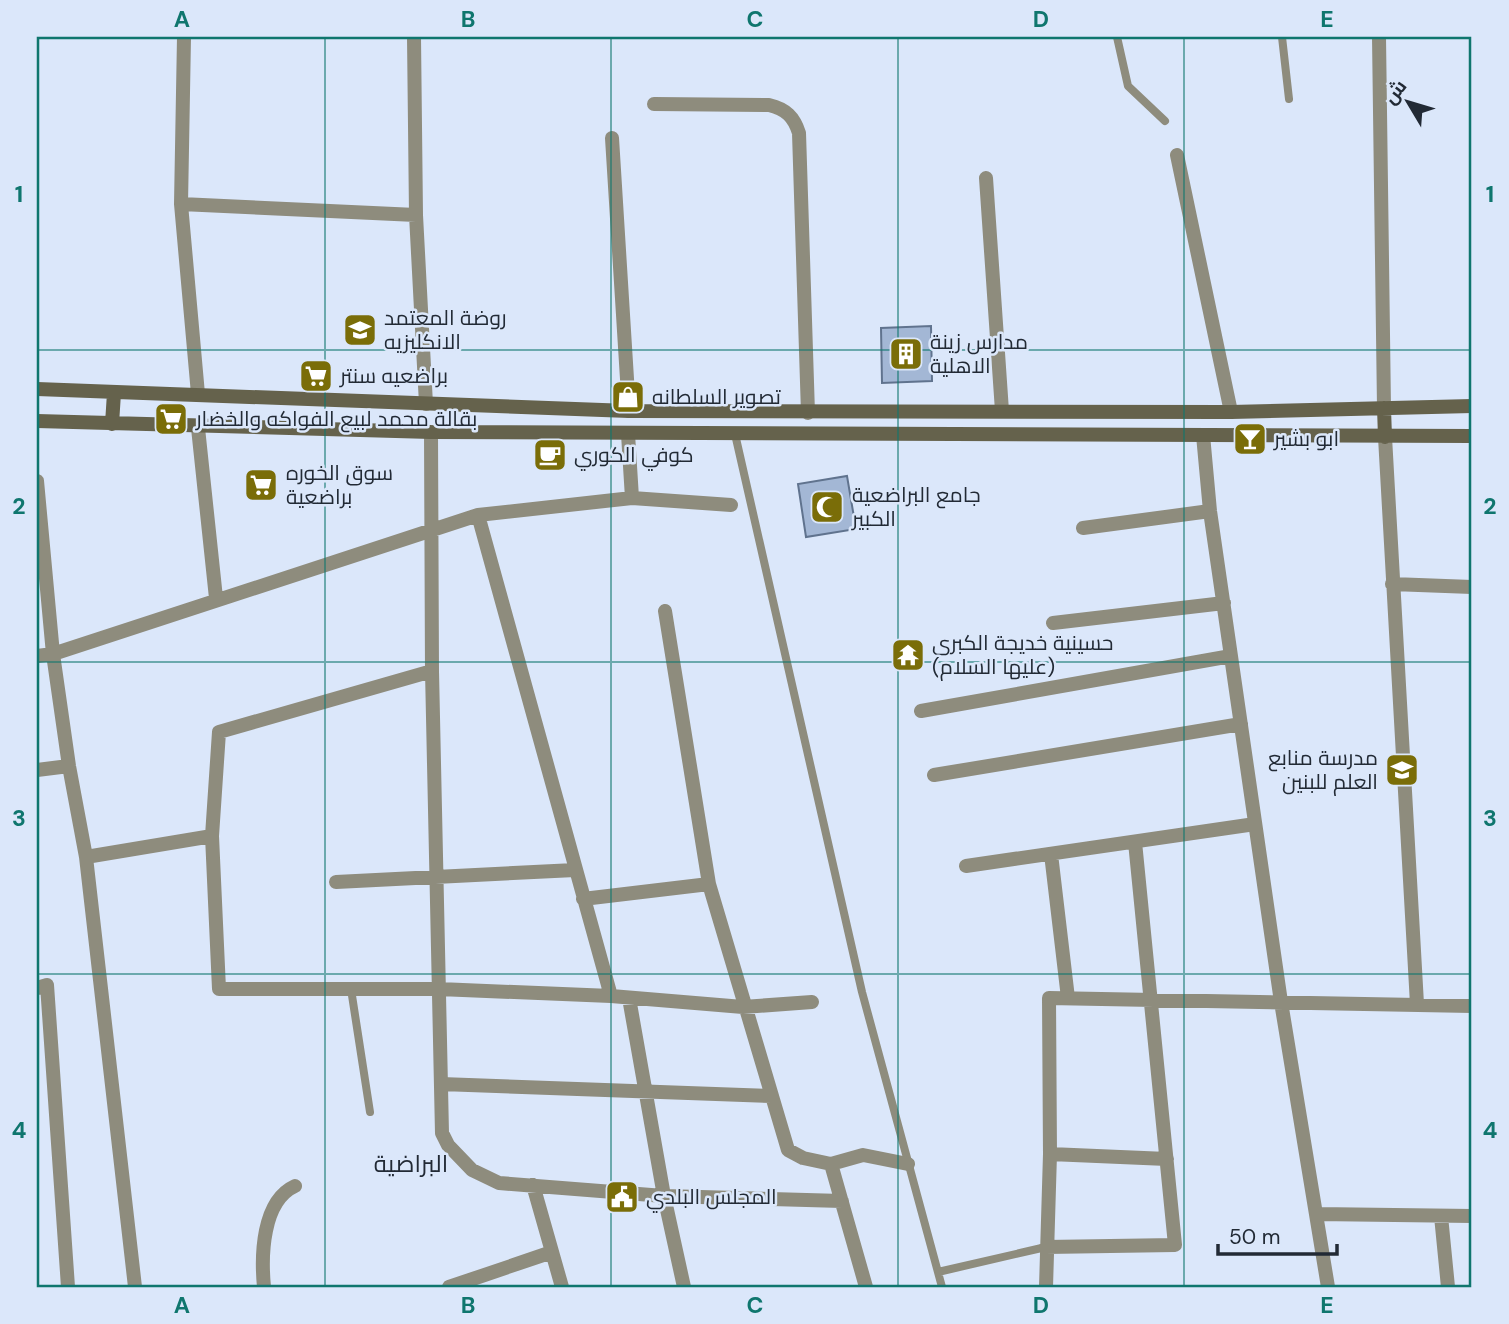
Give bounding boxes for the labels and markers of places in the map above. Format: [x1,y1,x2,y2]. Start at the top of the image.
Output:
place label: روضة المعتمد الانكليزيه [384,304,506,356]
school or university icon: روضة المعتمد الانكليزيه [341,311,379,349]
place label: مدارس زينة الاهلية [930,328,1028,380]
building icon: مدارس زينة الاهلية [887,335,925,373]
supermarket icon: براضعيه سنتر [297,357,335,395]
place label: براضعيه سنتر [339,362,448,390]
shop icon: تصوير السلطانه [609,378,647,416]
place label: تصوير السلطانه [652,383,781,411]
supermarket icon: بقالة محمد لبيع الفواكه والخضار [152,400,190,438]
place label: بقالة محمد لبيع الفواكه والخضار [195,405,477,433]
bar icon: ابو بشير [1231,420,1269,458]
place label: ابو بشير [1273,425,1339,453]
cafe icon: كوفي الكوري [531,436,569,474]
place label: كوفي الكوري [574,441,694,471]
place label: سوق الخوره براضعية [286,459,393,511]
supermarket icon: سوق الخوره براضعية [242,466,280,504]
place label: جامع البراضعية الكبير [851,481,981,533]
mosque icon: جامع البراضعية الكبير [808,488,846,526]
place label: حسينية خديجة الكبرى (عليها السلام) [932,629,1113,681]
temple icon: حسينية خديجة الكبرى (عليها السلام) [889,636,927,674]
place label: مدرسة منابع العلم للبنين [1268,744,1378,796]
school or university icon: مدرسة منابع العلم للبنين [1383,751,1421,789]
public building icon: المجلس البلدي [603,1178,641,1216]
place label: المجلس البلدي [646,1183,777,1213]

